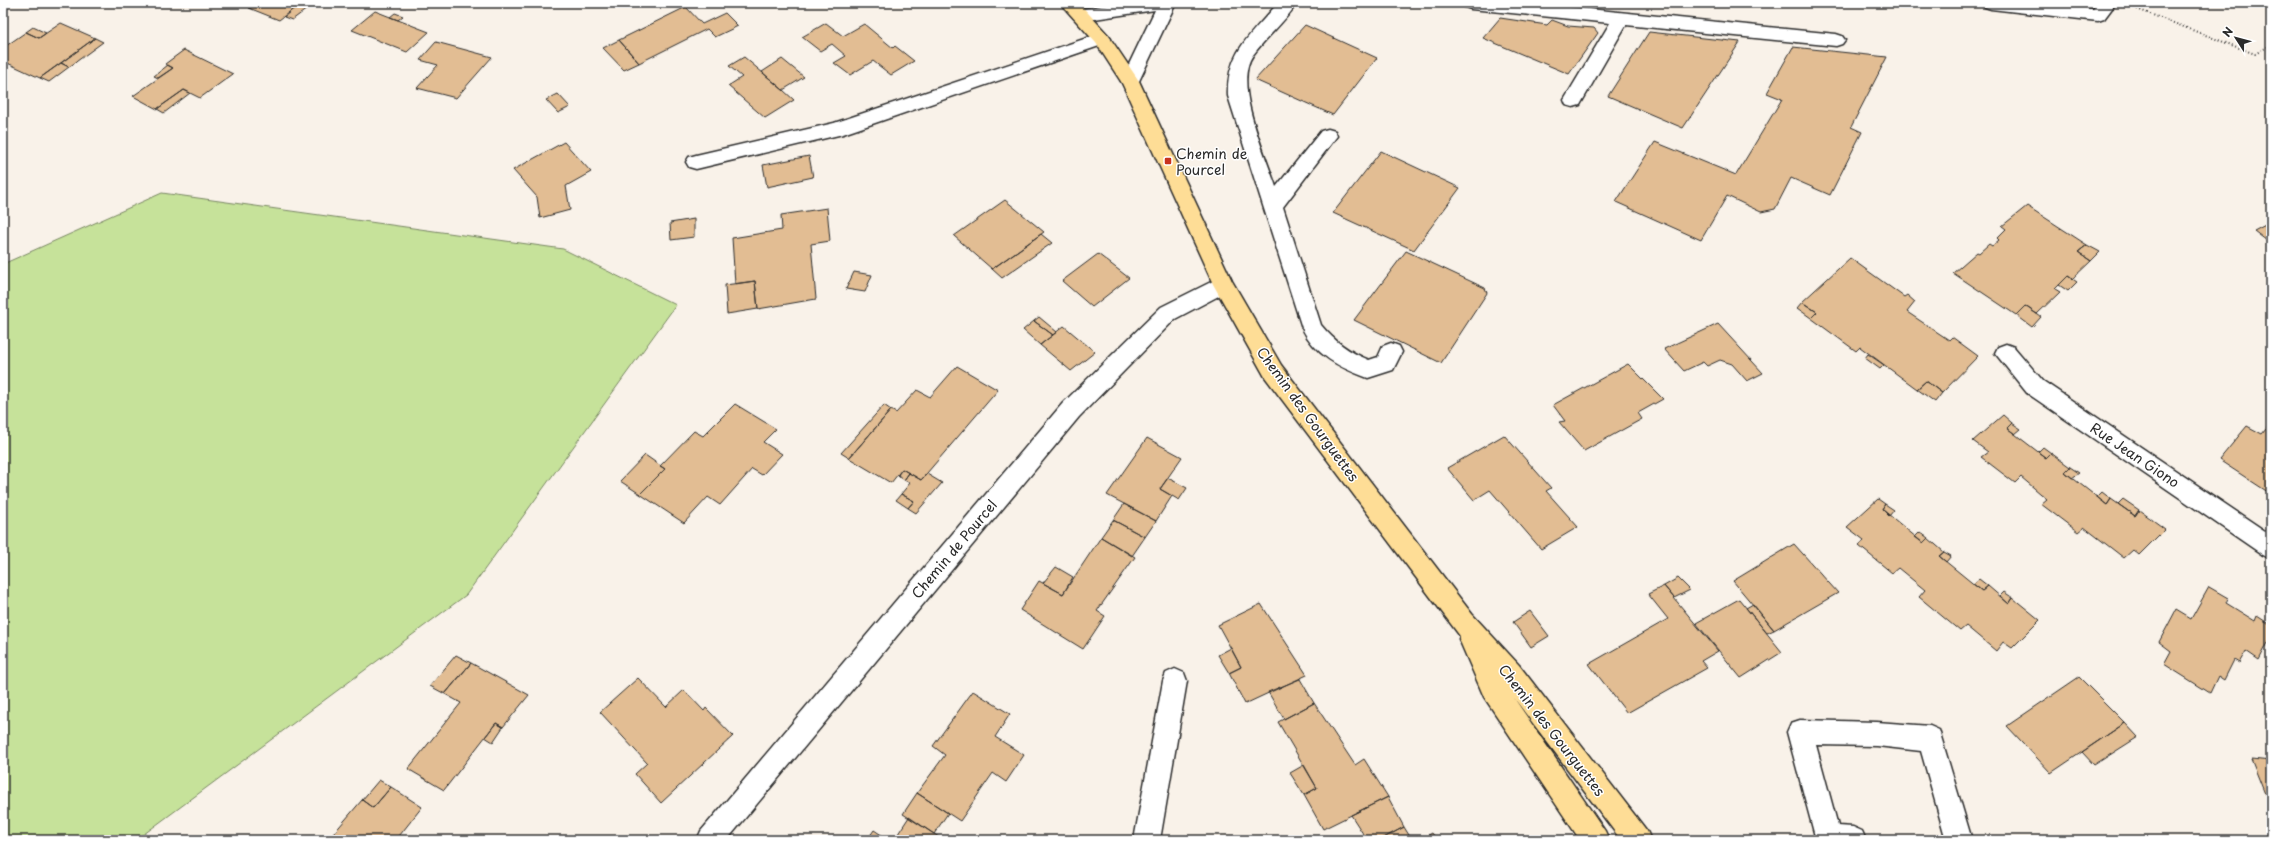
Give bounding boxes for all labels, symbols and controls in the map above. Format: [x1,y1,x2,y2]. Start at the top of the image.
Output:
north arrow [2216,18,2256,58]
text: N [2218,23,2237,40]
place label: Chemin de Pourcel [1176,143,1248,180]
marker: Chemin de Pourcel [1163,156,1173,166]
street label: Chemin des Gourguettes [1252,342,1364,486]
street label: Rue Jean Giono [2086,417,2184,493]
street label: Chemin de Pourcel [906,495,1002,603]
street label: Chemin des Gourguettes [1494,660,1610,800]

